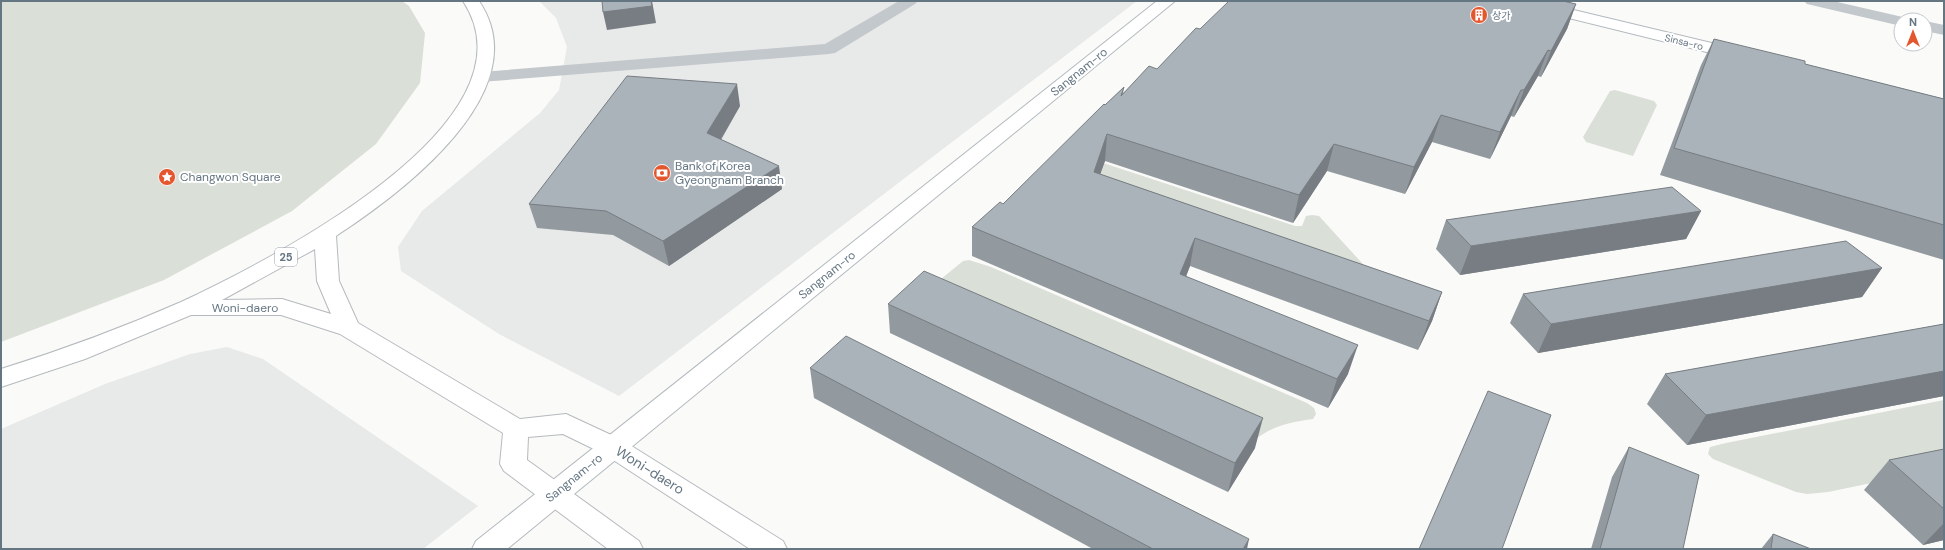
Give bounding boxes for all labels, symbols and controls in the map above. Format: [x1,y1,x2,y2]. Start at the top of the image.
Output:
building icon: 상가 [1469,5,1489,25]
place label: 상가 [1492,9,1510,22]
north arrow [1893,12,1933,52]
text: N [1909,15,1917,29]
street label: Sinsa-ro [1663,31,1705,53]
street label: Sangnam-ro [1047,44,1111,100]
place label: Bank of Korea Gyeongnam Branch [675,158,784,188]
bank icon: Bank of Korea Gyeongnam Branch [652,163,672,183]
place icon: Changwon Square [157,167,177,187]
place label: Changwon Square [180,169,281,185]
street label: Sangnam-ro [795,247,859,303]
road number: 25 [275,248,297,266]
street label: Woni-daero [212,300,278,316]
street label: Woni-daero [612,442,688,498]
street label: Sangnam-ro [542,450,606,506]

